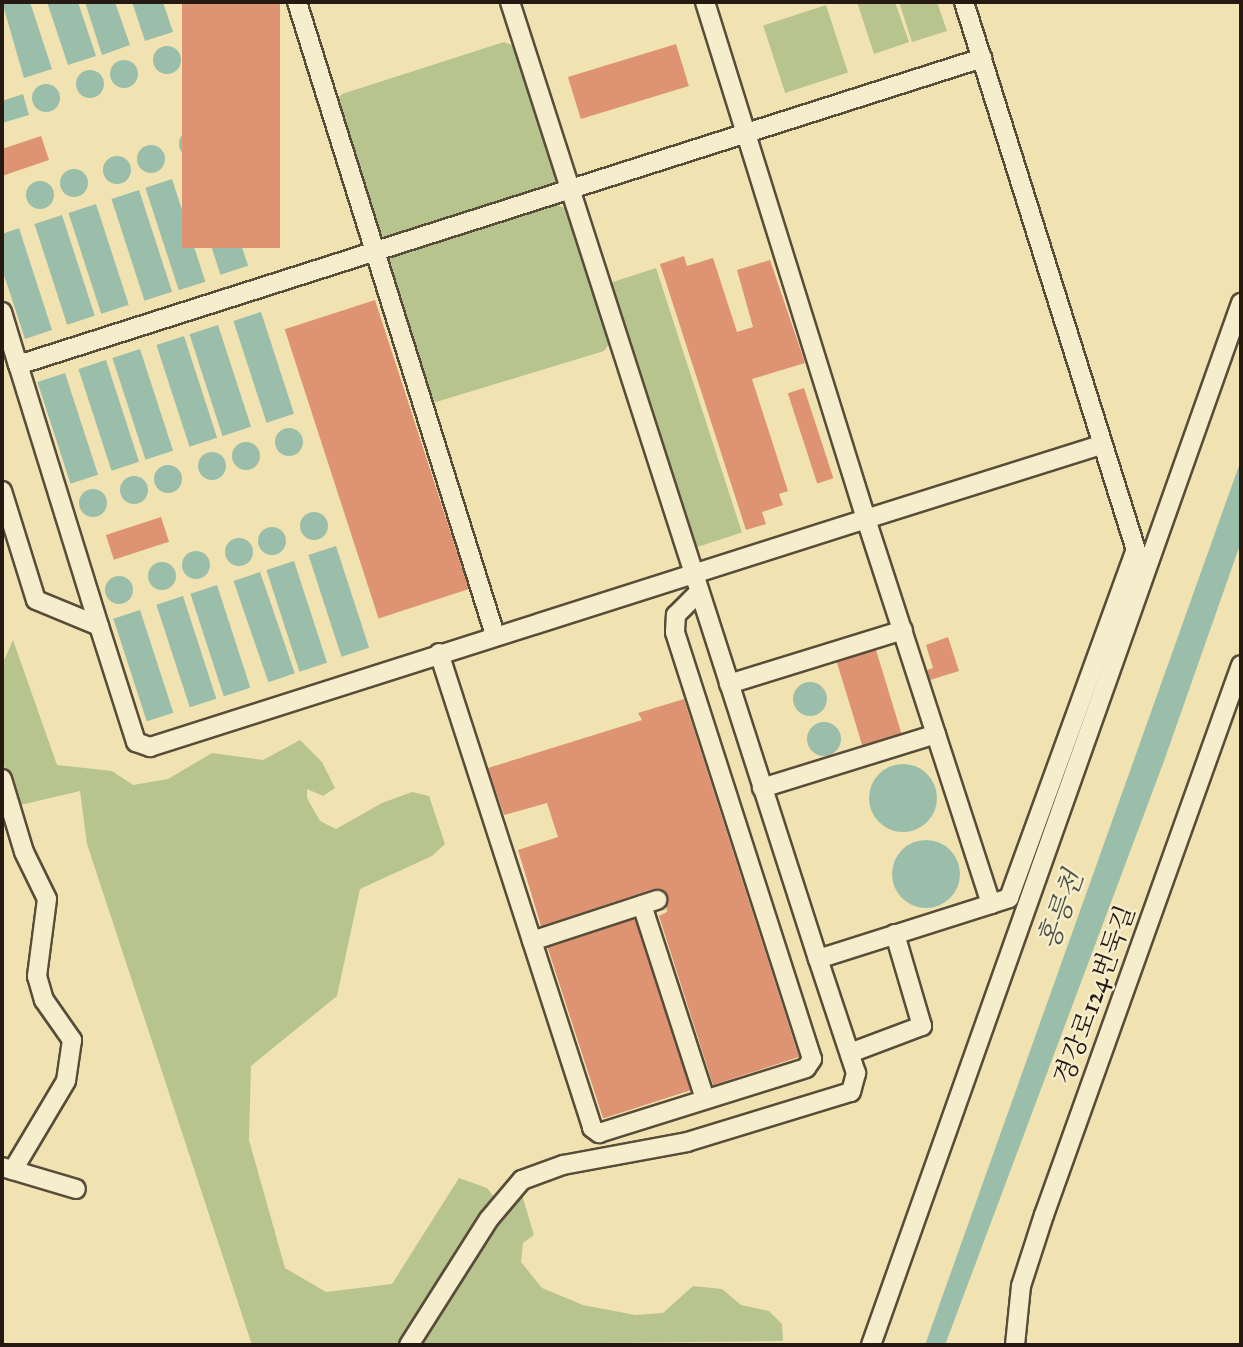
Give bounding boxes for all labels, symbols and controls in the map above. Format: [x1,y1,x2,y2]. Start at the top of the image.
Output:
water label: 홍릉천 [1031,866,1091,954]
street label: 경강로124번둑길 [1048,901,1142,1089]

